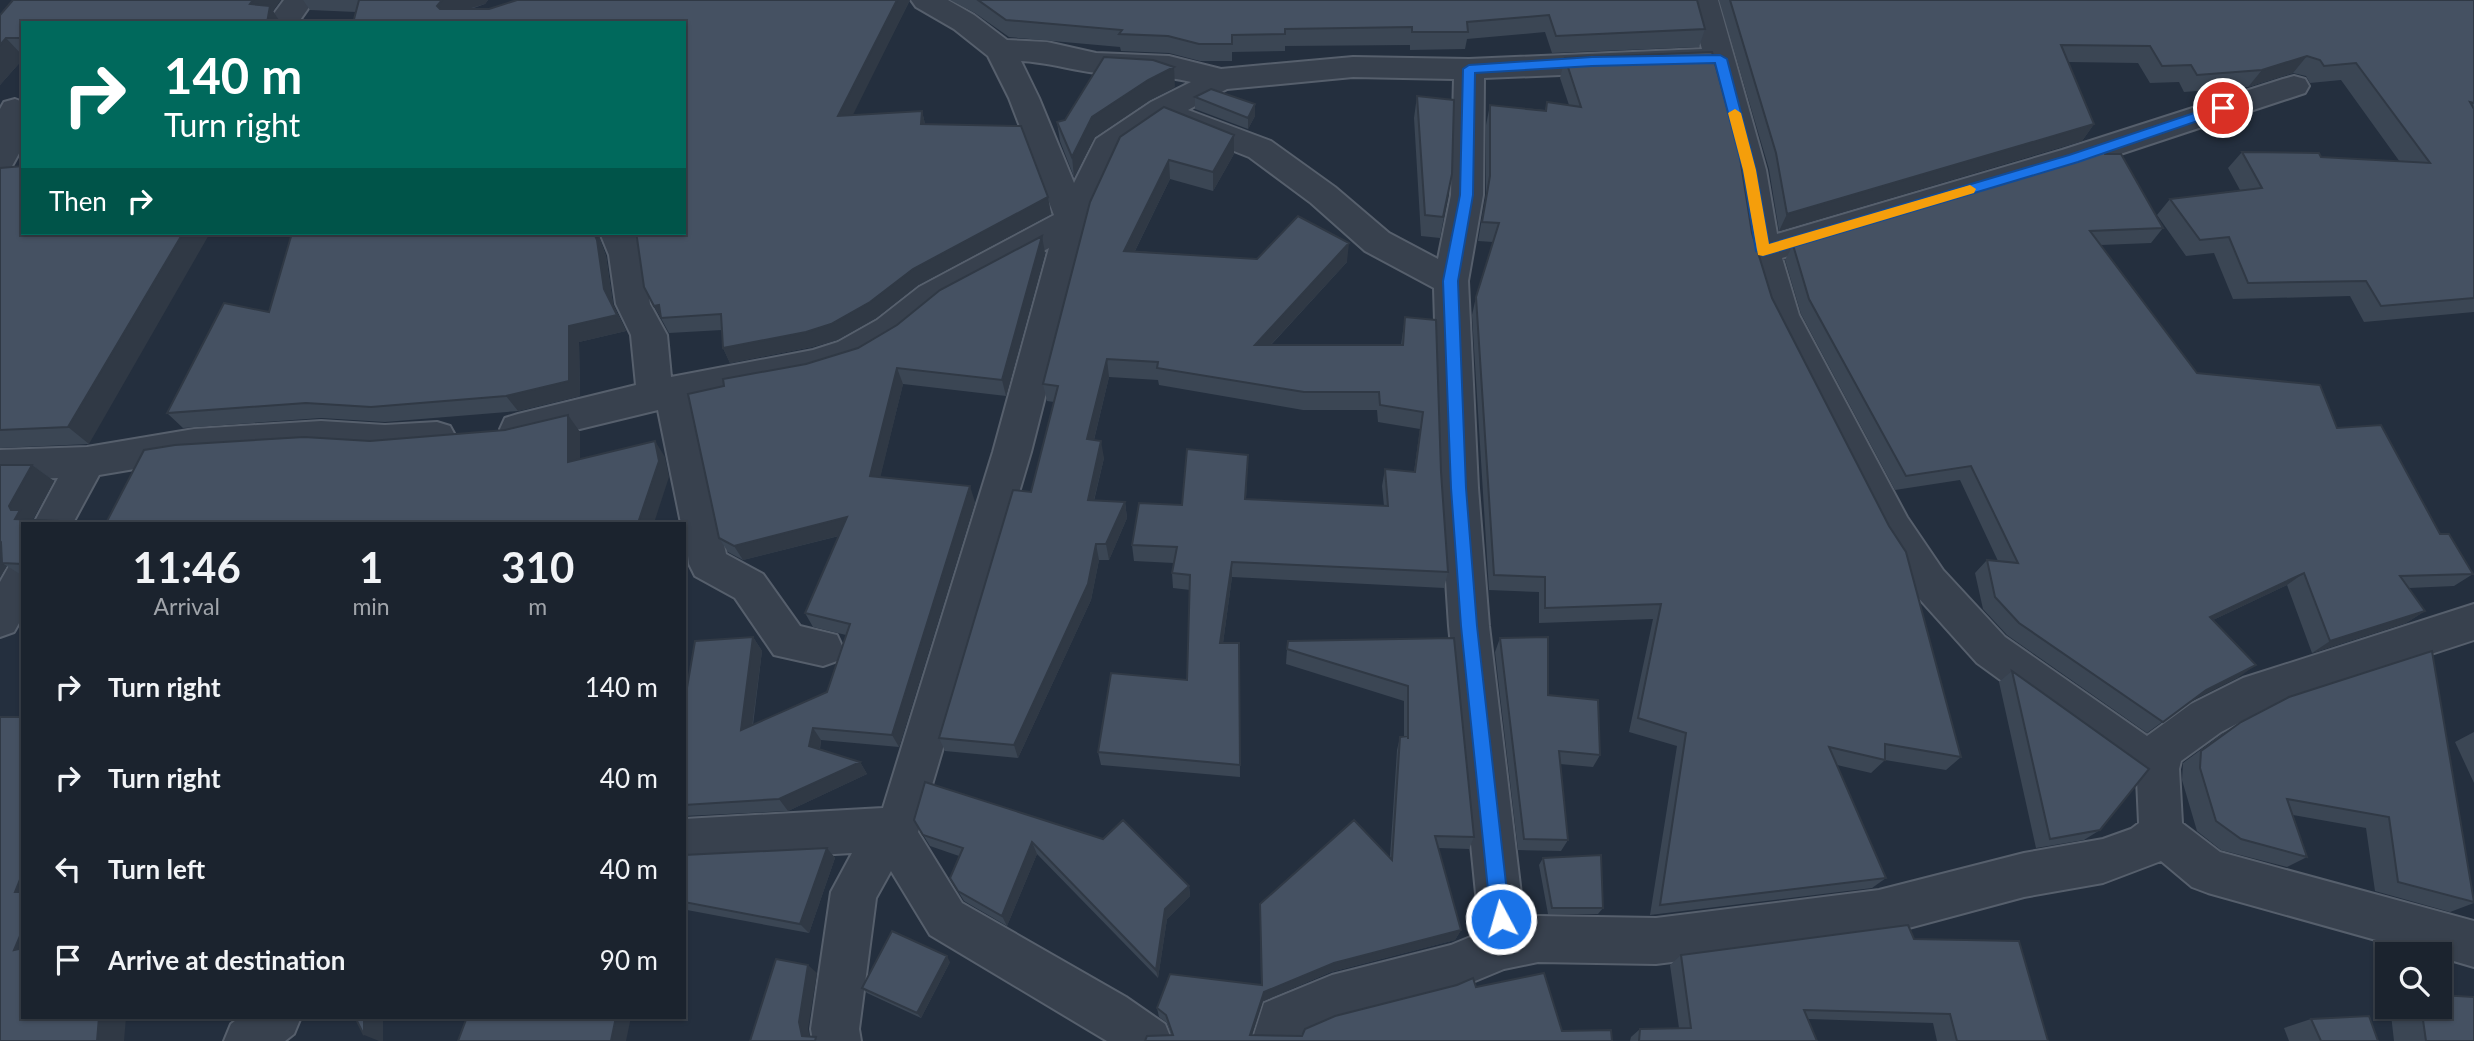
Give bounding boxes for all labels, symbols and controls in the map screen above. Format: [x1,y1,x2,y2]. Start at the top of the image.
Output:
text: 140 m [164,46,302,104]
icon: right [49,49,140,140]
pin [2193,78,2253,138]
icon: arrive [2204,89,2242,127]
text: Turn right [164,105,300,144]
icon: right [121,182,159,220]
text: Then [49,185,107,217]
text: 11:46 [133,542,241,592]
text: 1 [359,542,383,592]
text: 310 [501,542,574,592]
text: Arrival [154,592,220,620]
text: min [352,592,390,620]
text: m [528,592,547,620]
icon: right [49,668,87,706]
text: Turn right [108,671,221,703]
text: 140 m [585,671,658,703]
icon: right [49,759,87,797]
text: Turn right [108,762,221,794]
text: 40 m [600,762,658,794]
icon: left [49,850,87,888]
text: Turn left [108,853,205,885]
text: 40 m [600,853,658,885]
position arrow [1464,882,1538,956]
icon: arrive [49,941,87,979]
map controls [2375,942,2452,1019]
button: search [2375,942,2452,1019]
text: Arrive at destination [108,944,345,976]
text: 90 m [600,944,658,976]

